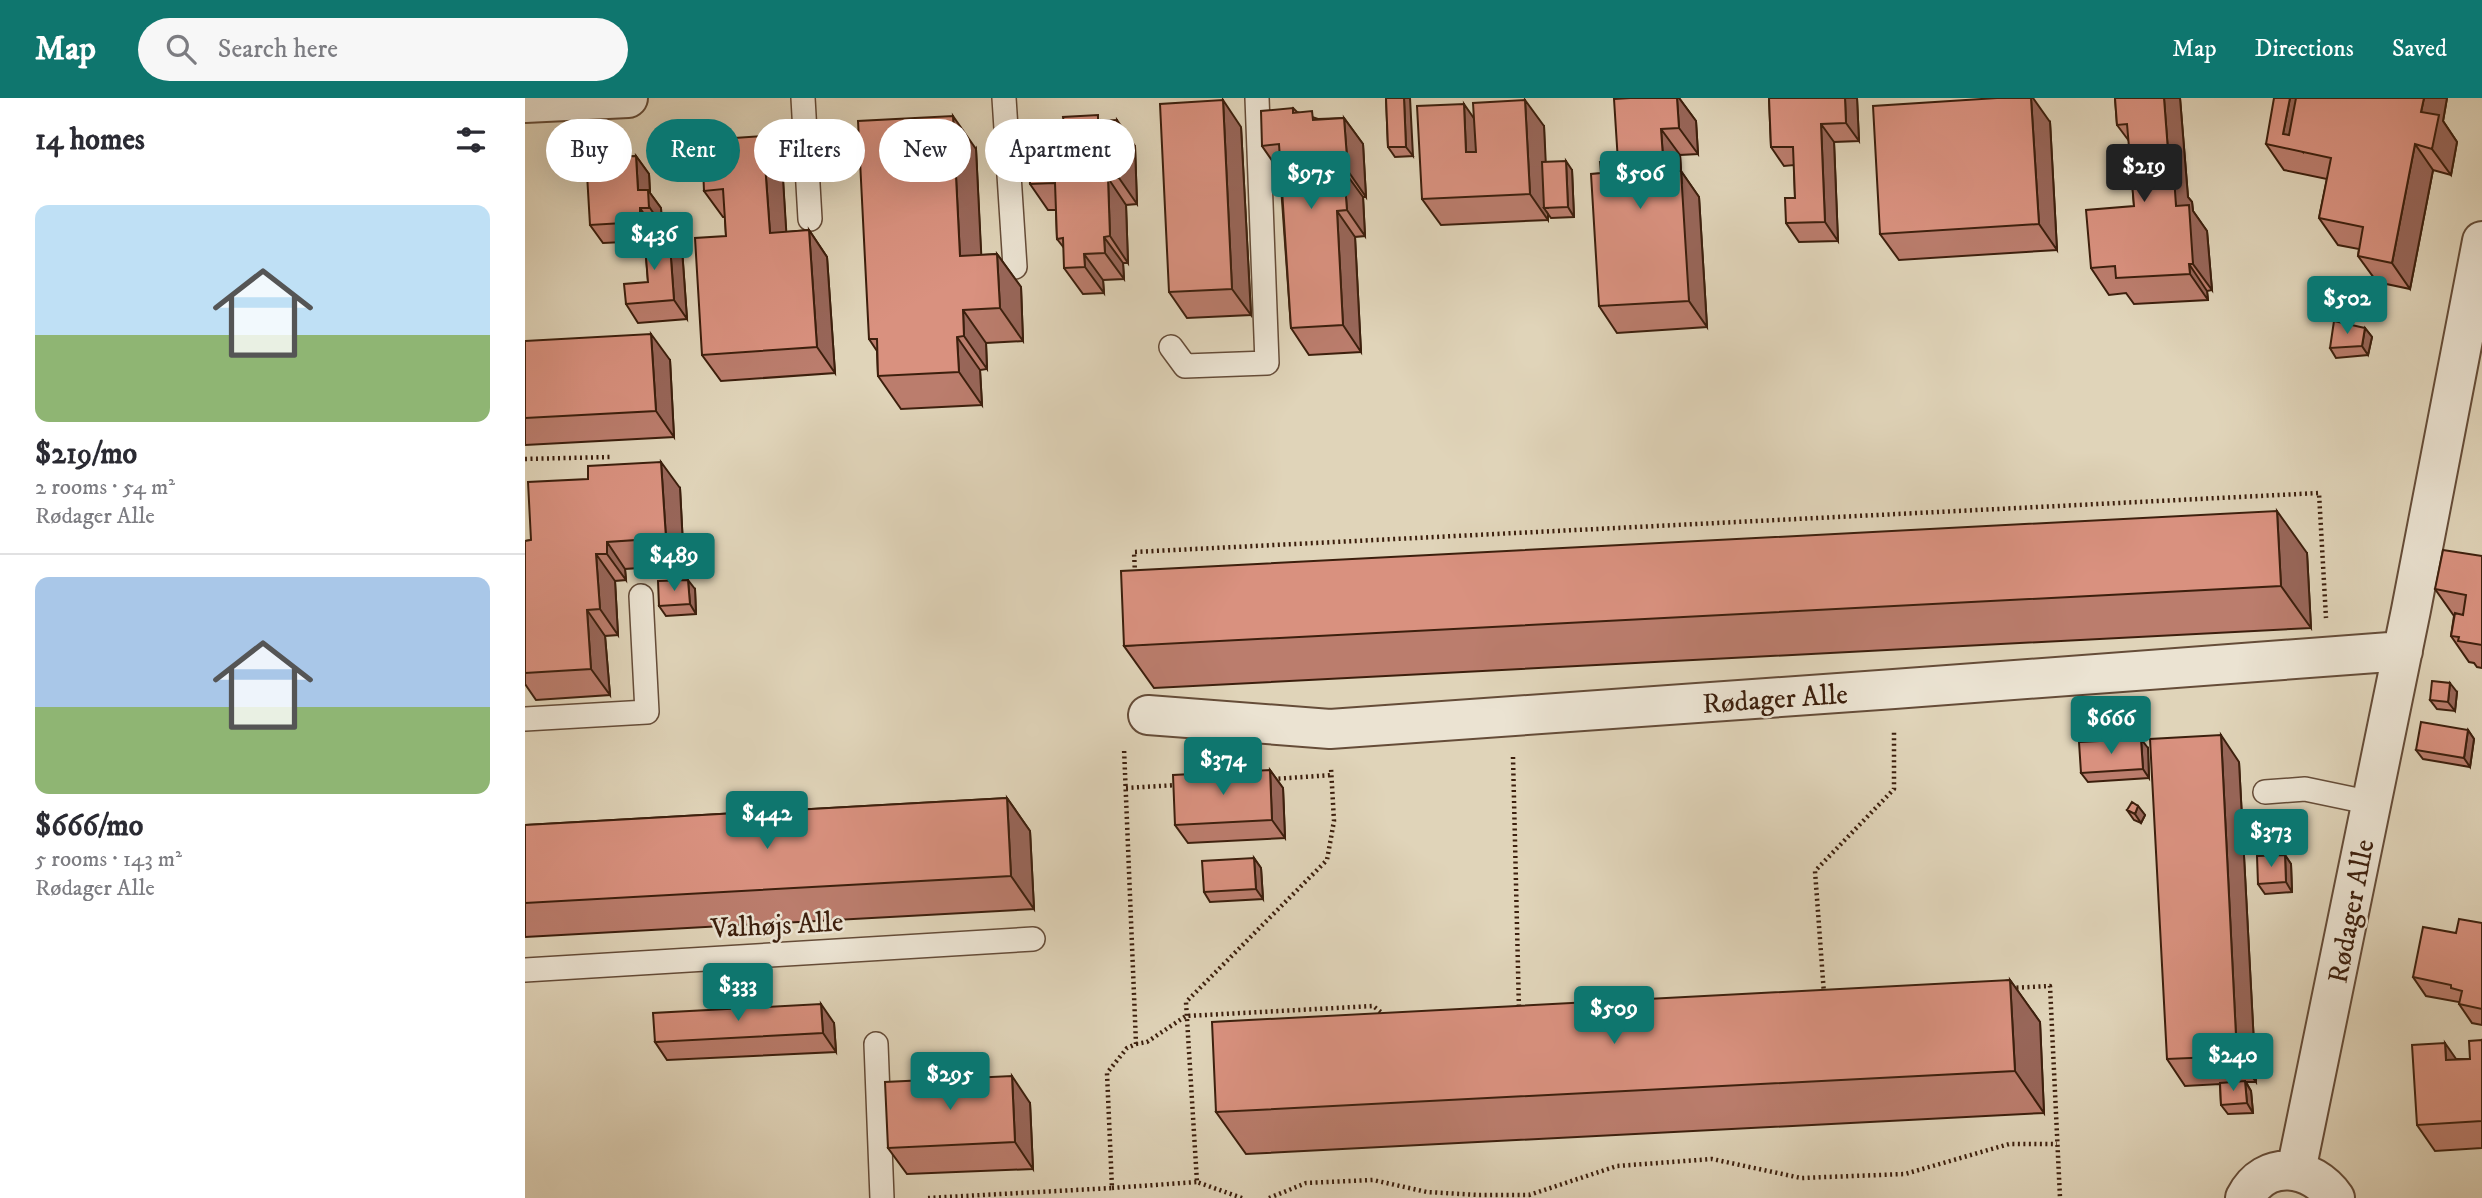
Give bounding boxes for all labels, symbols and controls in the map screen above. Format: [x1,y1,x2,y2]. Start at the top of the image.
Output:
search box [138,18,628,81]
text: Map [35,29,96,70]
icon: search [162,30,200,68]
text: Search here [218,33,338,66]
text: Map [2172,34,2217,64]
text: Directions [2255,34,2354,64]
text: Saved [2392,34,2447,64]
chip: Buy [546,119,632,182]
chip: Rent [646,119,740,182]
chip: Filters [754,119,865,182]
chip: New [879,119,971,182]
chip: Apartment [985,119,1135,182]
icon: filters [452,121,490,159]
text: 14 homes [35,122,145,159]
pin: $219 [2103,144,2185,204]
pin: $975 [1270,152,1352,211]
pin: $506 [1599,152,1681,211]
text: $219 [2122,152,2166,181]
text: $975 [1287,159,1335,188]
text: $506 [1616,159,1664,188]
pin: $436 [613,212,695,272]
text: $436 [631,220,677,249]
icon: home [200,250,326,376]
pin: $502 [2306,276,2388,336]
text: $502 [2323,284,2371,313]
text: $219/mo [35,436,137,473]
text: 2 rooms · 54 m² [35,473,175,502]
text: Rødager Alle [35,502,155,531]
pin: $489 [633,533,715,593]
text: $489 [650,541,698,570]
icon: home [200,622,326,748]
street label: Rødager Alle [1701,677,1849,722]
pin: $666 [2070,696,2152,756]
text: $666 [2087,704,2135,733]
pin: $374 [1182,738,1264,797]
text: $374 [1200,745,1246,774]
pin: $442 [726,792,808,851]
text: $442 [742,799,792,828]
text: $666/mo [35,808,143,845]
pin: $373 [2230,810,2312,869]
text: $373 [2250,817,2292,846]
street label: Rødager Alle [2320,836,2383,986]
text: 5 rooms · 143 m² [35,845,182,874]
text: Rødager Alle [35,874,155,903]
street label: Valhøjs Alle [709,905,844,946]
pin: $333 [697,964,779,1023]
text: $333 [719,971,757,1000]
pin: $509 [1573,986,1655,1046]
text: $509 [1590,994,1638,1023]
pin: $240 [2192,1034,2274,1093]
text: $240 [2208,1041,2258,1070]
pin: $295 [909,1052,991,1112]
text: $295 [927,1060,973,1089]

